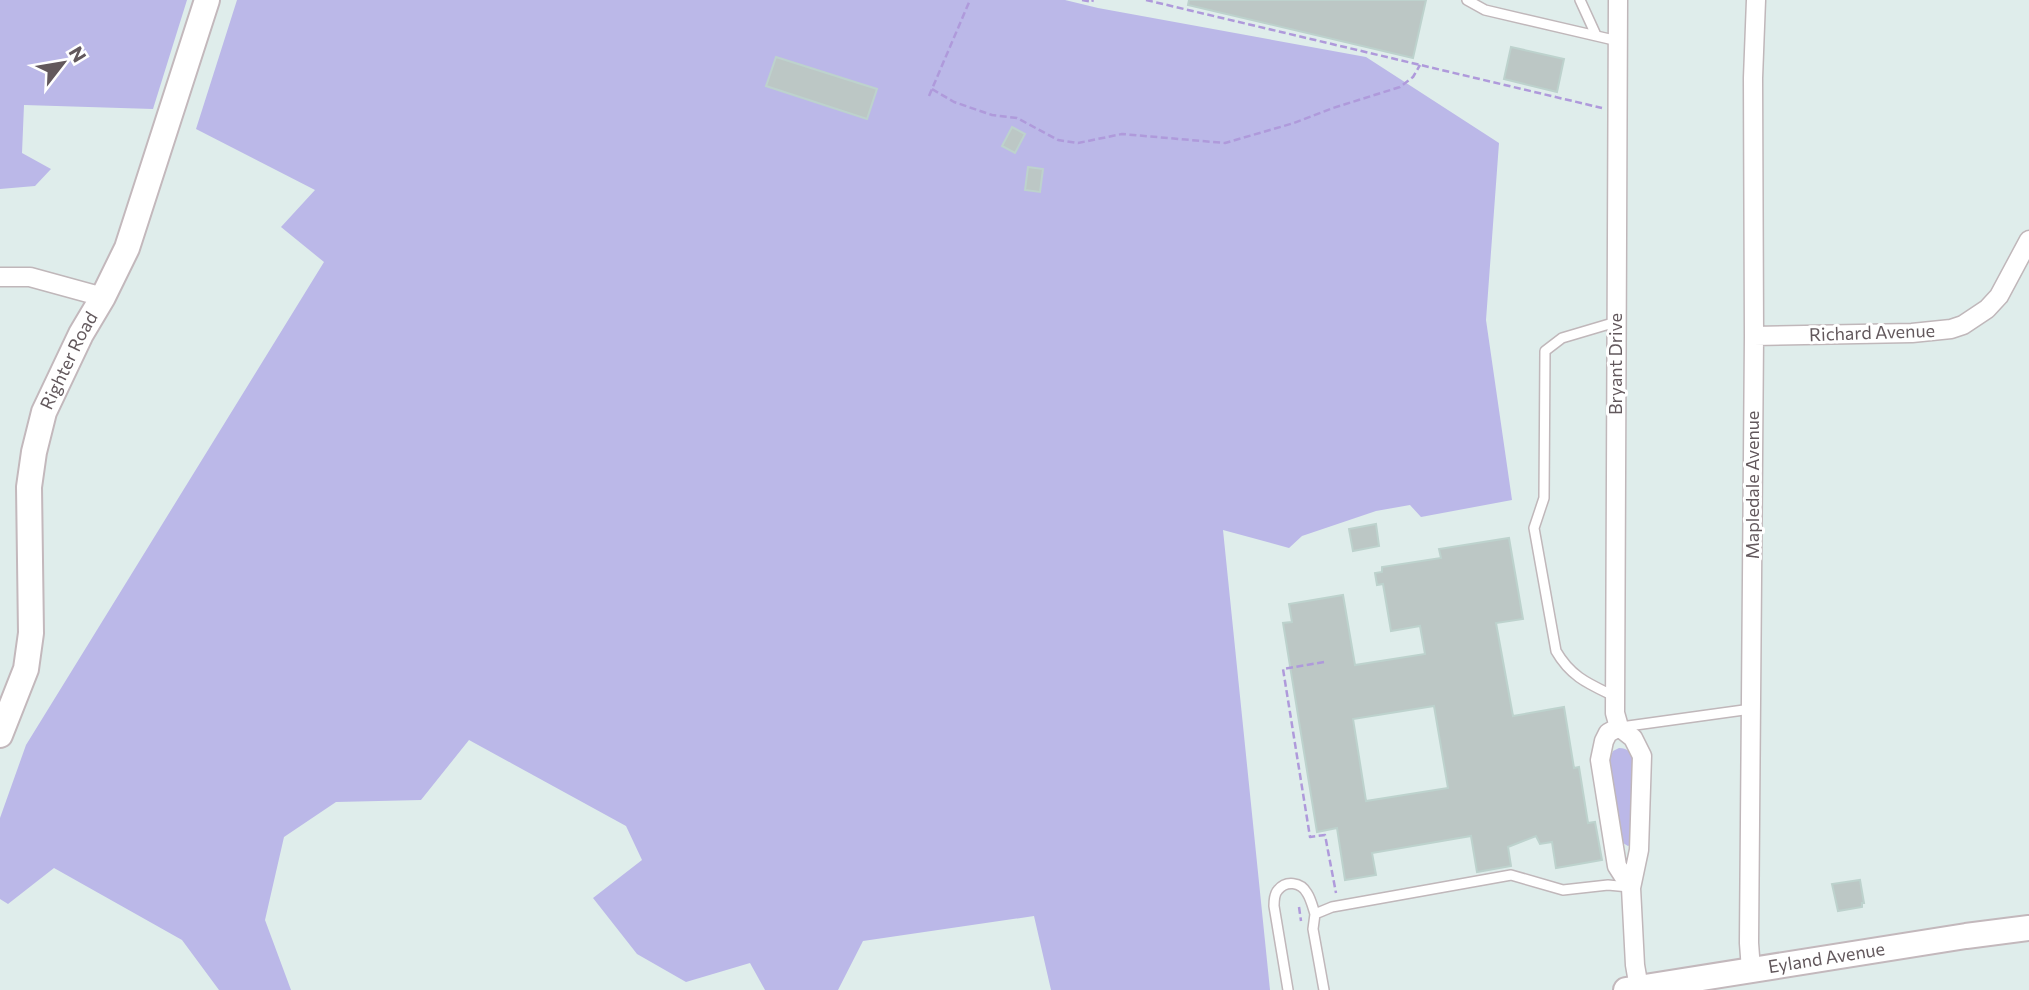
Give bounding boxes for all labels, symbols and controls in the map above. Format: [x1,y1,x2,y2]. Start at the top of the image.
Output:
north arrow [28,28,98,98]
text: N [64,42,92,66]
street label: Righter Road [35,307,102,413]
street label: Bryant Drive [1604,313,1626,415]
street label: Richard Avenue [1809,319,1935,345]
street label: Mapledale Avenue [1741,411,1763,559]
street label: Eyland Avenue [1766,937,1886,977]

